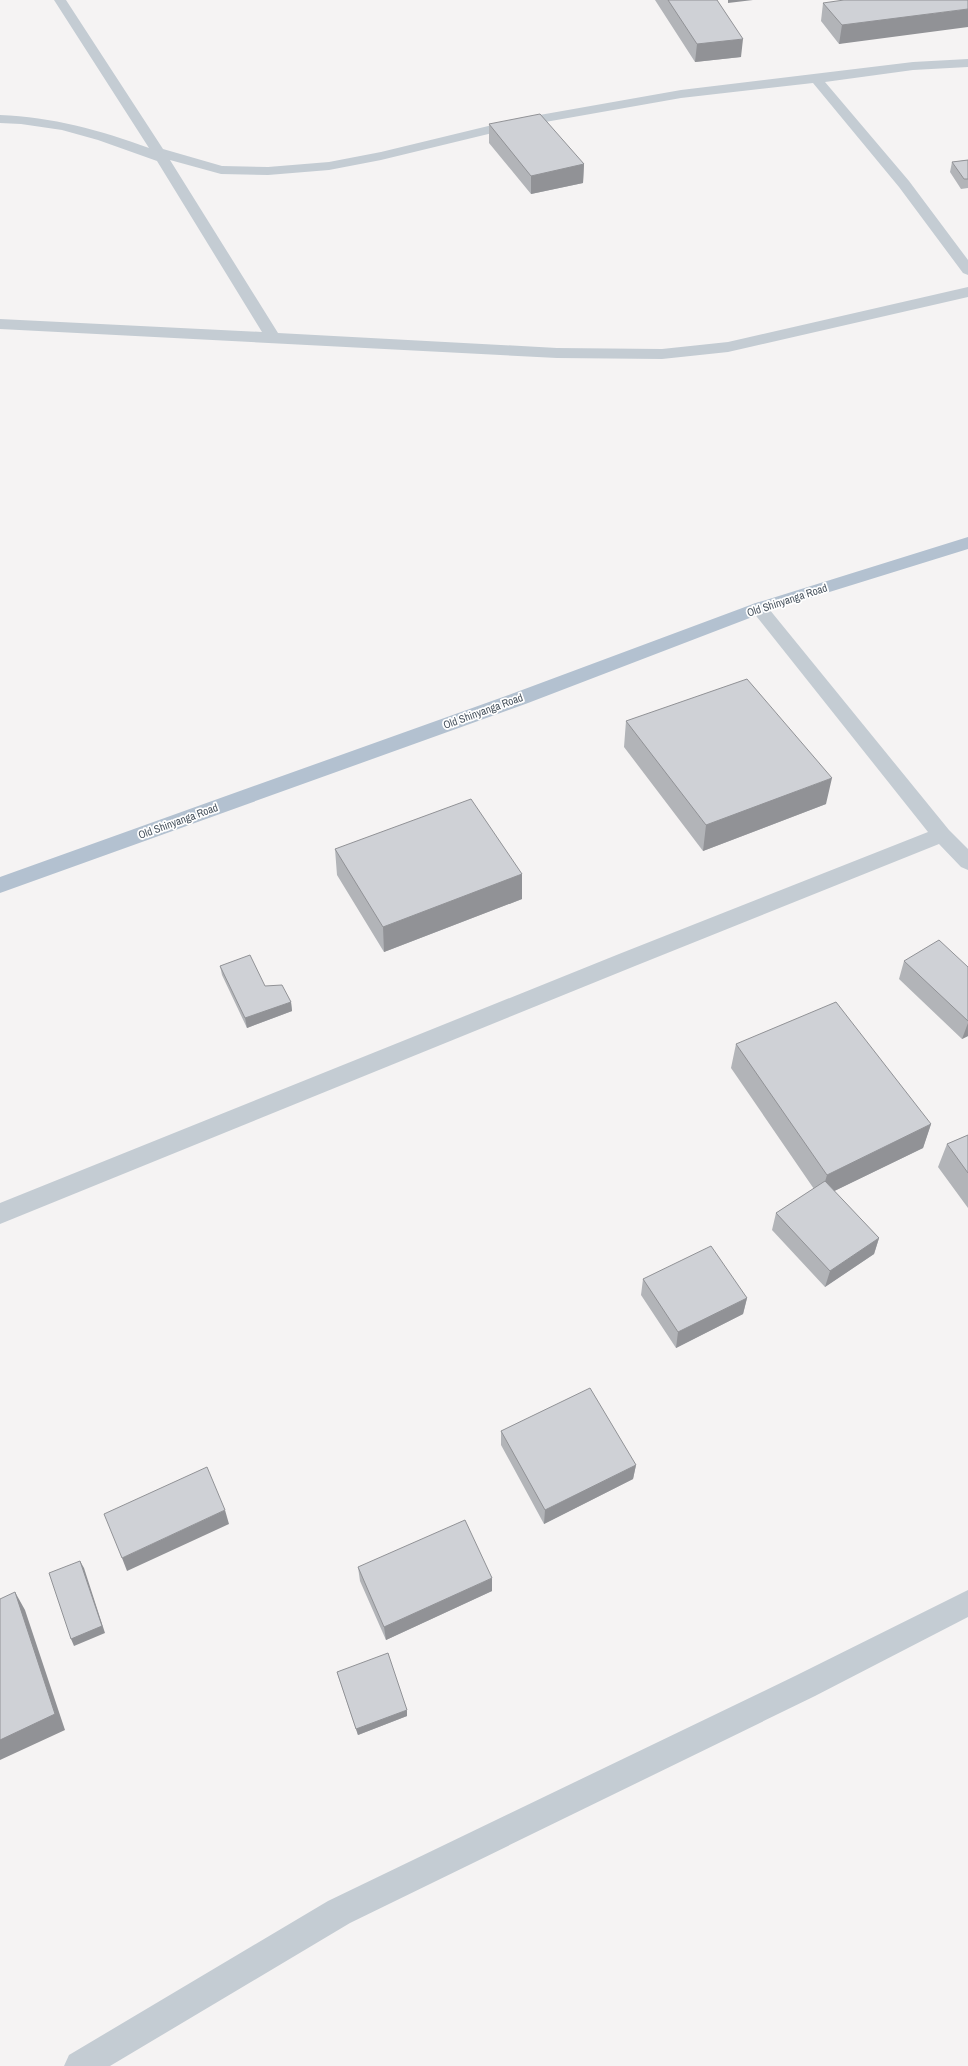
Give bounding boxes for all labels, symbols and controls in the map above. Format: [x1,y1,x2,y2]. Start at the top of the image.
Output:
street label: Old Shinyanga Road [745,580,829,620]
street label: Old Shinyanga Road [441,690,525,732]
street label: Old Shinyanga Road [136,800,220,842]

